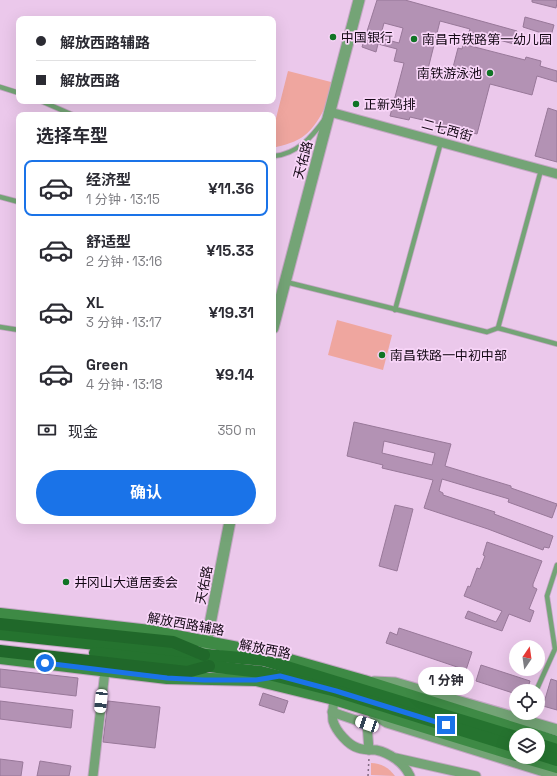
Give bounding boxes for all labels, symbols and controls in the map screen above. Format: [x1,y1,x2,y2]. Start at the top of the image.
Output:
place label: 中国银行 [341,29,393,46]
place label: 南昌市铁路第一幼儿园 [422,31,552,48]
marker: 中国银行 [328,32,338,42]
text: 解放西路辅路 [60,33,150,52]
marker: 南昌市铁路第一幼儿园 [409,34,419,44]
place label: 南铁游泳池 [417,65,482,82]
marker: 南铁游泳池 [485,68,495,78]
text: 解放西路 [60,71,120,90]
place label: 正新鸡排 [364,96,416,113]
marker: 正新鸡排 [351,99,361,109]
street label: 二七西街 [420,115,474,145]
text: 选择车型 [36,124,108,147]
street label: 天佑路 [290,139,316,181]
icon: car [38,170,74,206]
text: 经济型 [86,170,131,189]
text: ¥11.36 [208,179,254,198]
text: 1 分钟 · 13:15 [86,191,160,208]
icon: car [38,232,74,268]
text: 舒适型 [86,232,131,251]
text: ¥15.33 [206,241,254,260]
text: 2 分钟 · 13:16 [86,253,162,270]
text: XL [86,293,104,312]
icon: car [38,294,74,330]
text: ¥19.31 [209,303,254,322]
text: 3 分钟 · 13:17 [86,314,162,331]
place label: 南昌铁路一中初中部 [390,347,507,364]
marker: 南昌铁路一中初中部 [377,350,387,360]
text: Green [86,355,128,374]
icon: car [38,356,74,392]
text: ¥9.14 [216,365,254,384]
text: 4 分钟 · 13:18 [86,376,163,393]
icon: cash [36,419,58,441]
text: 现金 [68,422,98,441]
text: 350 m [218,422,256,439]
button: 确认 [36,470,256,516]
street label: 天佑路 [192,564,216,606]
place label: 井冈山大道居委会 [74,574,178,591]
marker: 井冈山大道居委会 [61,577,71,587]
street label: 解放西路辅路 [146,609,226,639]
street label: 解放西路 [238,636,292,662]
north arrow [509,640,545,676]
map controls [509,640,545,764]
route start [36,654,54,672]
callout: 1 分钟 [418,667,474,695]
text: 1 分钟 [428,672,464,689]
button: locate [509,684,545,720]
car [94,688,108,714]
car [354,714,380,734]
route end [437,716,455,734]
button: layers [509,728,545,764]

